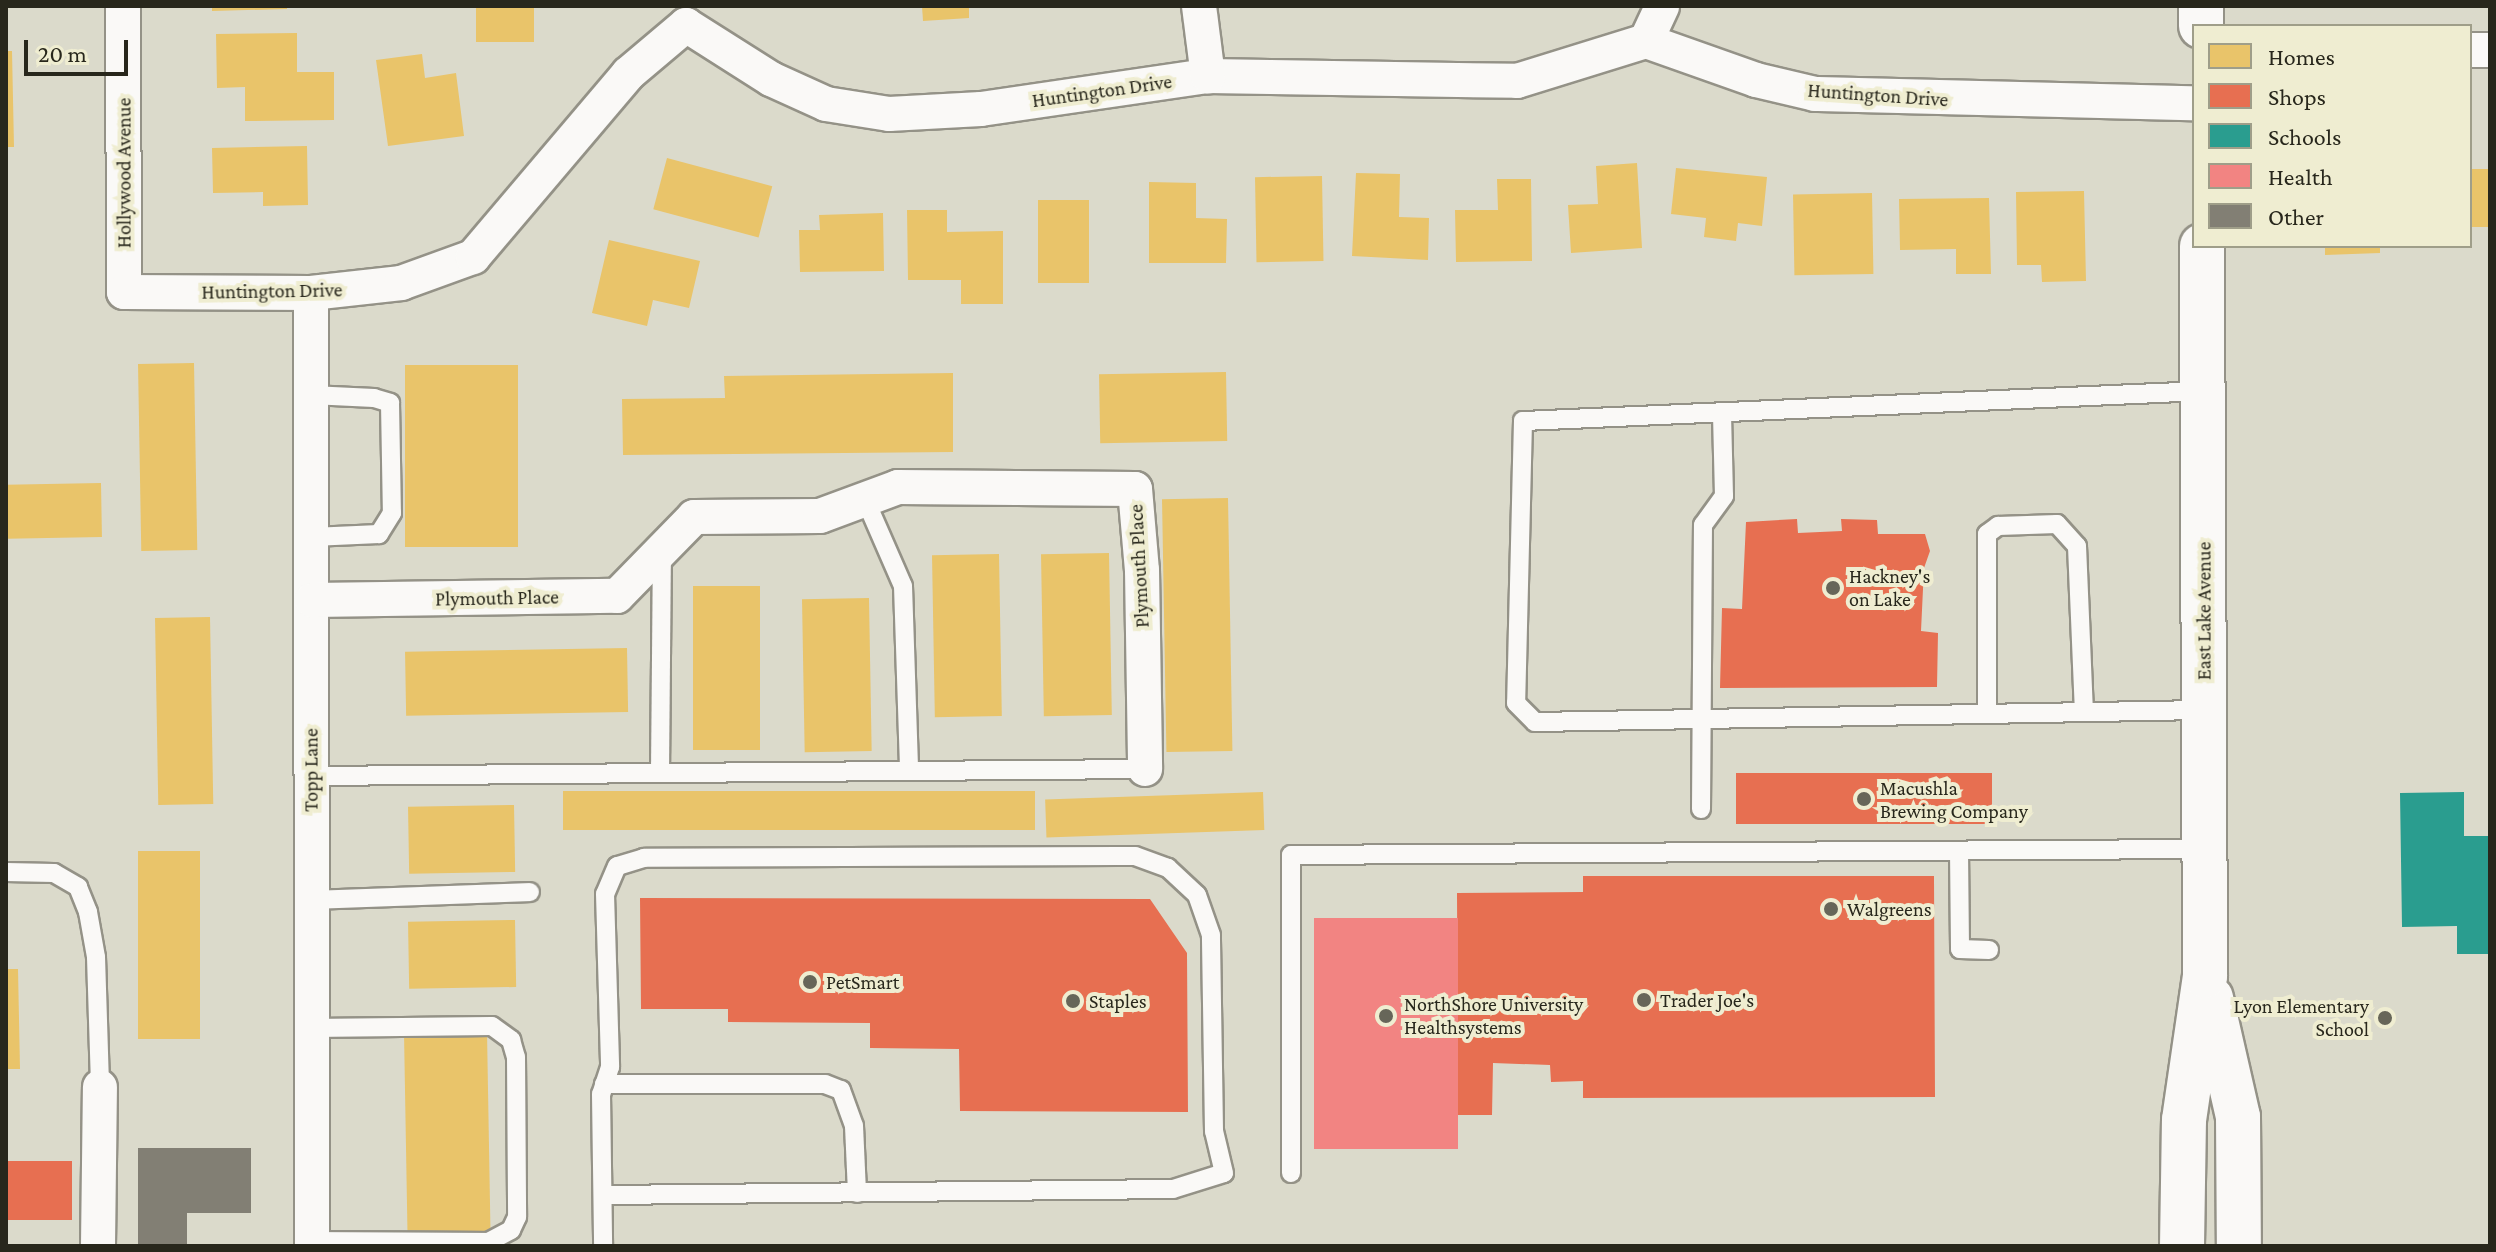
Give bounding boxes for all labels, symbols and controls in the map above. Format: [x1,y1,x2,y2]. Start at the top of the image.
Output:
scale bar [28,24,132,74]
legend [2192,24,2472,248]
text: 20 m [38,40,87,67]
text: Homes [2268,43,2335,70]
street label: Huntington Drive [1030,69,1174,113]
street label: Huntington Drive [1807,78,1949,112]
text: Shops [2268,83,2326,110]
street label: Hollywood Avenue [112,98,136,248]
text: Schools [2268,123,2342,150]
text: Health [2268,163,2333,190]
text: Other [2268,203,2324,230]
street label: Huntington Drive [201,278,343,304]
street label: Plymouth Place [1124,504,1154,628]
street label: East Lake Avenue [2192,542,2216,680]
place label: Hackney's on Lake [1849,564,1930,611]
marker: Hackney's on Lake [1824,579,1842,597]
street label: Plymouth Place [435,585,559,611]
street label: Topp Lane [299,728,323,812]
place label: Macushla Brewing Company [1880,776,2028,823]
marker: Macushla Brewing Company [1855,790,1873,808]
place label: Walgreens [1847,897,1931,921]
marker: Walgreens [1822,900,1840,918]
place label: PetSmart [826,970,899,994]
marker: PetSmart [801,973,819,991]
place label: Trader Joe's [1660,988,1754,1012]
place label: Staples [1089,989,1147,1013]
marker: Trader Joe's [1635,991,1653,1009]
marker: Staples [1064,992,1082,1010]
place label: NorthShore University Healthsystems [1404,992,1583,1039]
place label: Lyon Elementary School [2233,994,2369,1041]
marker: NorthShore University Healthsystems [1375,1005,1397,1027]
marker: Lyon Elementary School [2376,1009,2394,1027]

